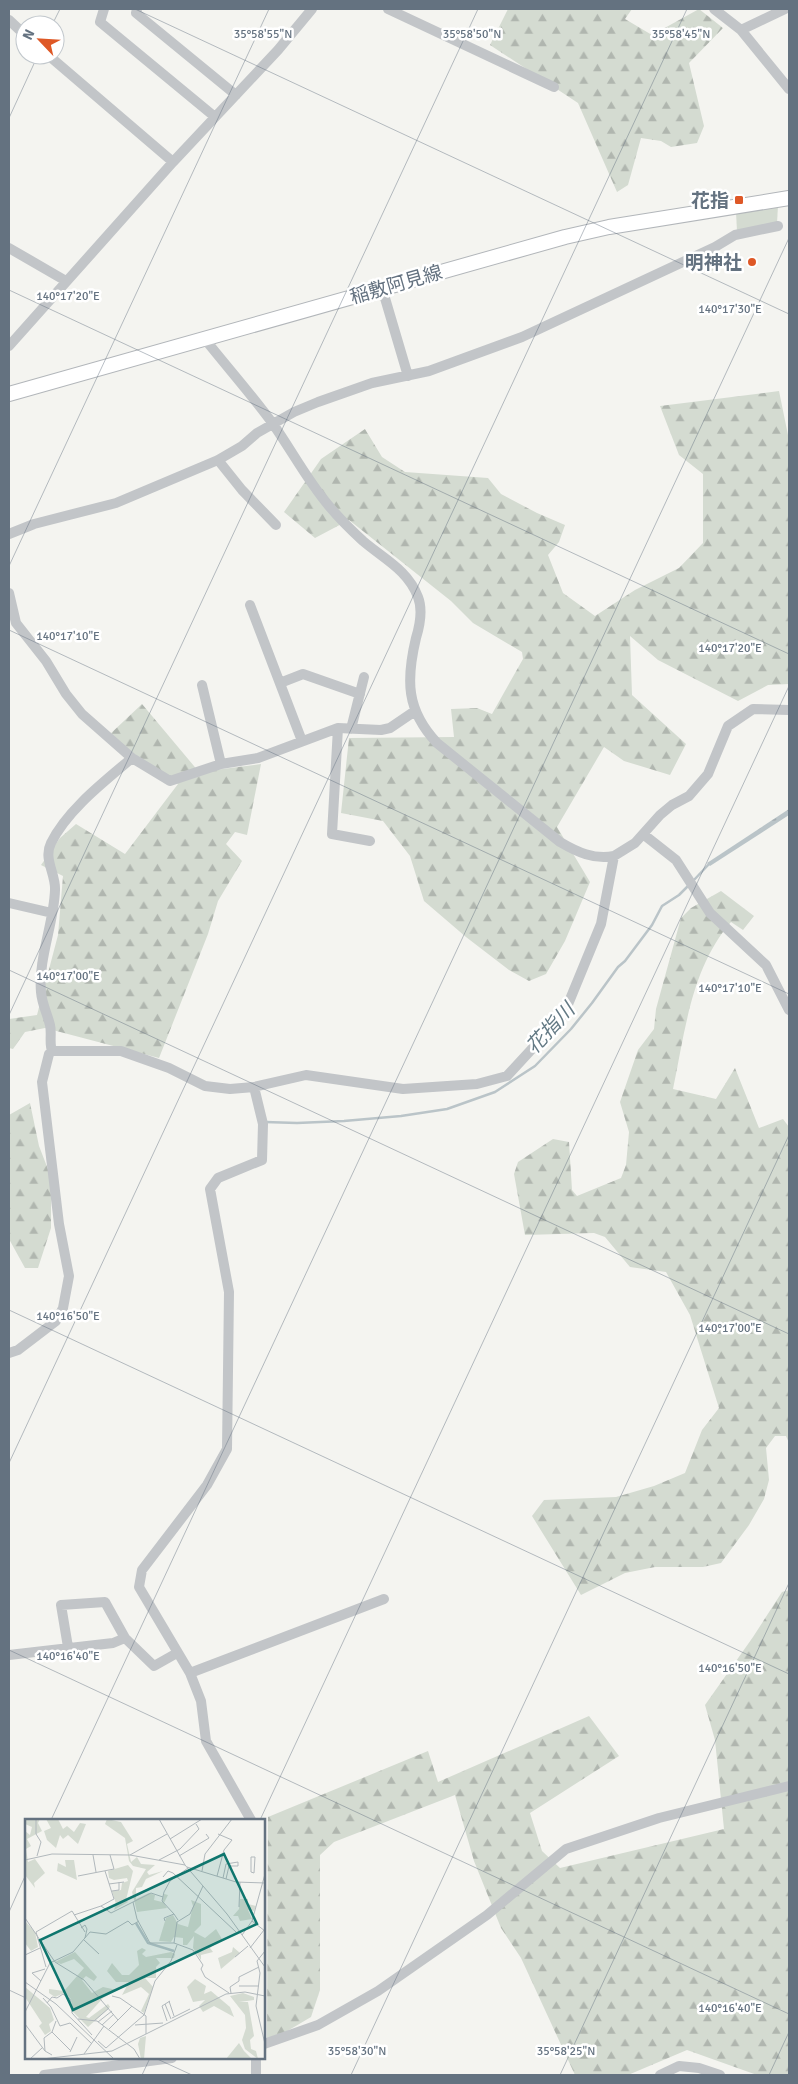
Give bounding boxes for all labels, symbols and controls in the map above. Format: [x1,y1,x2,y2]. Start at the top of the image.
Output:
north arrow [15,15,65,65]
text: N [19,27,38,43]
text: 35°58'55"N [234,27,292,42]
text: 35°58'50"N [443,27,501,42]
text: 35°58'45"N [652,27,710,42]
place label: 花指 [691,189,729,213]
marker: 花指 [733,194,745,206]
place label: 明神社 [685,251,742,275]
marker: 明神社 [746,256,758,268]
street label: 稲敷阿見線 [347,260,445,310]
text: 140°17'20"E [36,289,100,304]
text: 140°17'30"E [698,302,762,317]
text: 140°17'10"E [36,629,100,644]
text: 140°17'20"E [698,641,762,656]
text: 140°17'00"E [36,969,100,984]
text: 140°17'10"E [698,981,762,996]
water label: 花指川 [521,996,581,1059]
text: 140°16'50"E [36,1309,100,1324]
text: 140°17'00"E [698,1321,762,1336]
text: 140°16'40"E [36,1649,100,1664]
text: 140°16'50"E [698,1661,762,1676]
inset map [25,1819,265,2059]
text: 140°16'40"E [698,2001,762,2016]
text: 35°58'30"N [328,2044,386,2059]
text: 35°58'25"N [537,2044,595,2059]

